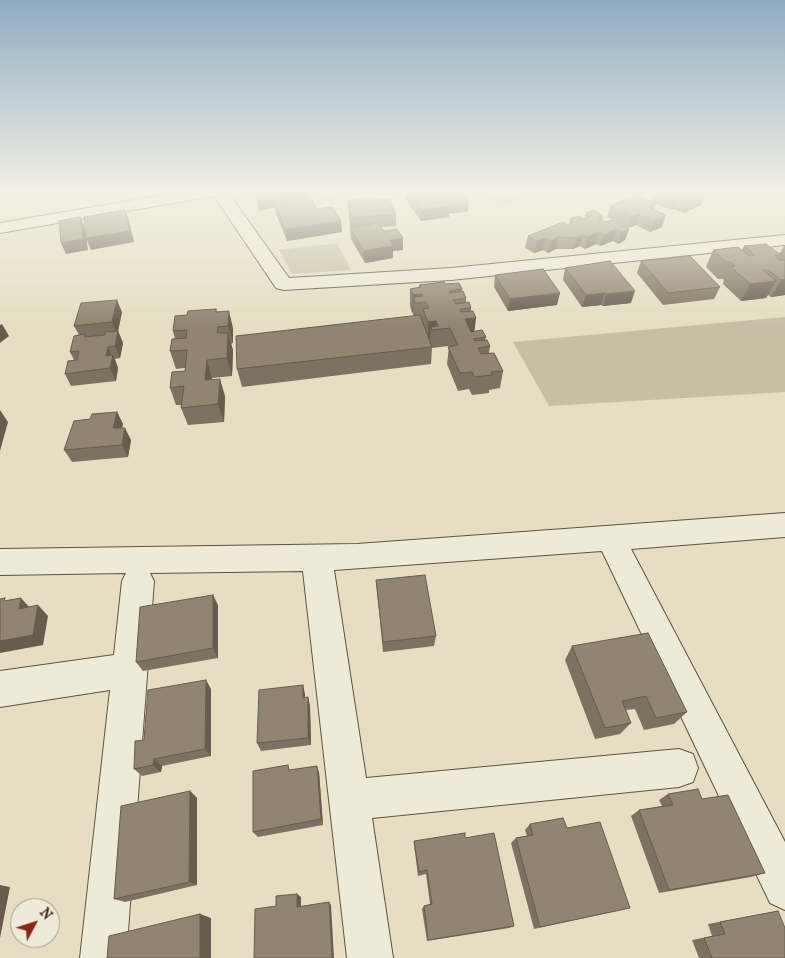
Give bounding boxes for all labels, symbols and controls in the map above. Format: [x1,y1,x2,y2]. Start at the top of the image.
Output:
north arrow [10,898,60,948]
text: N [36,904,56,923]

